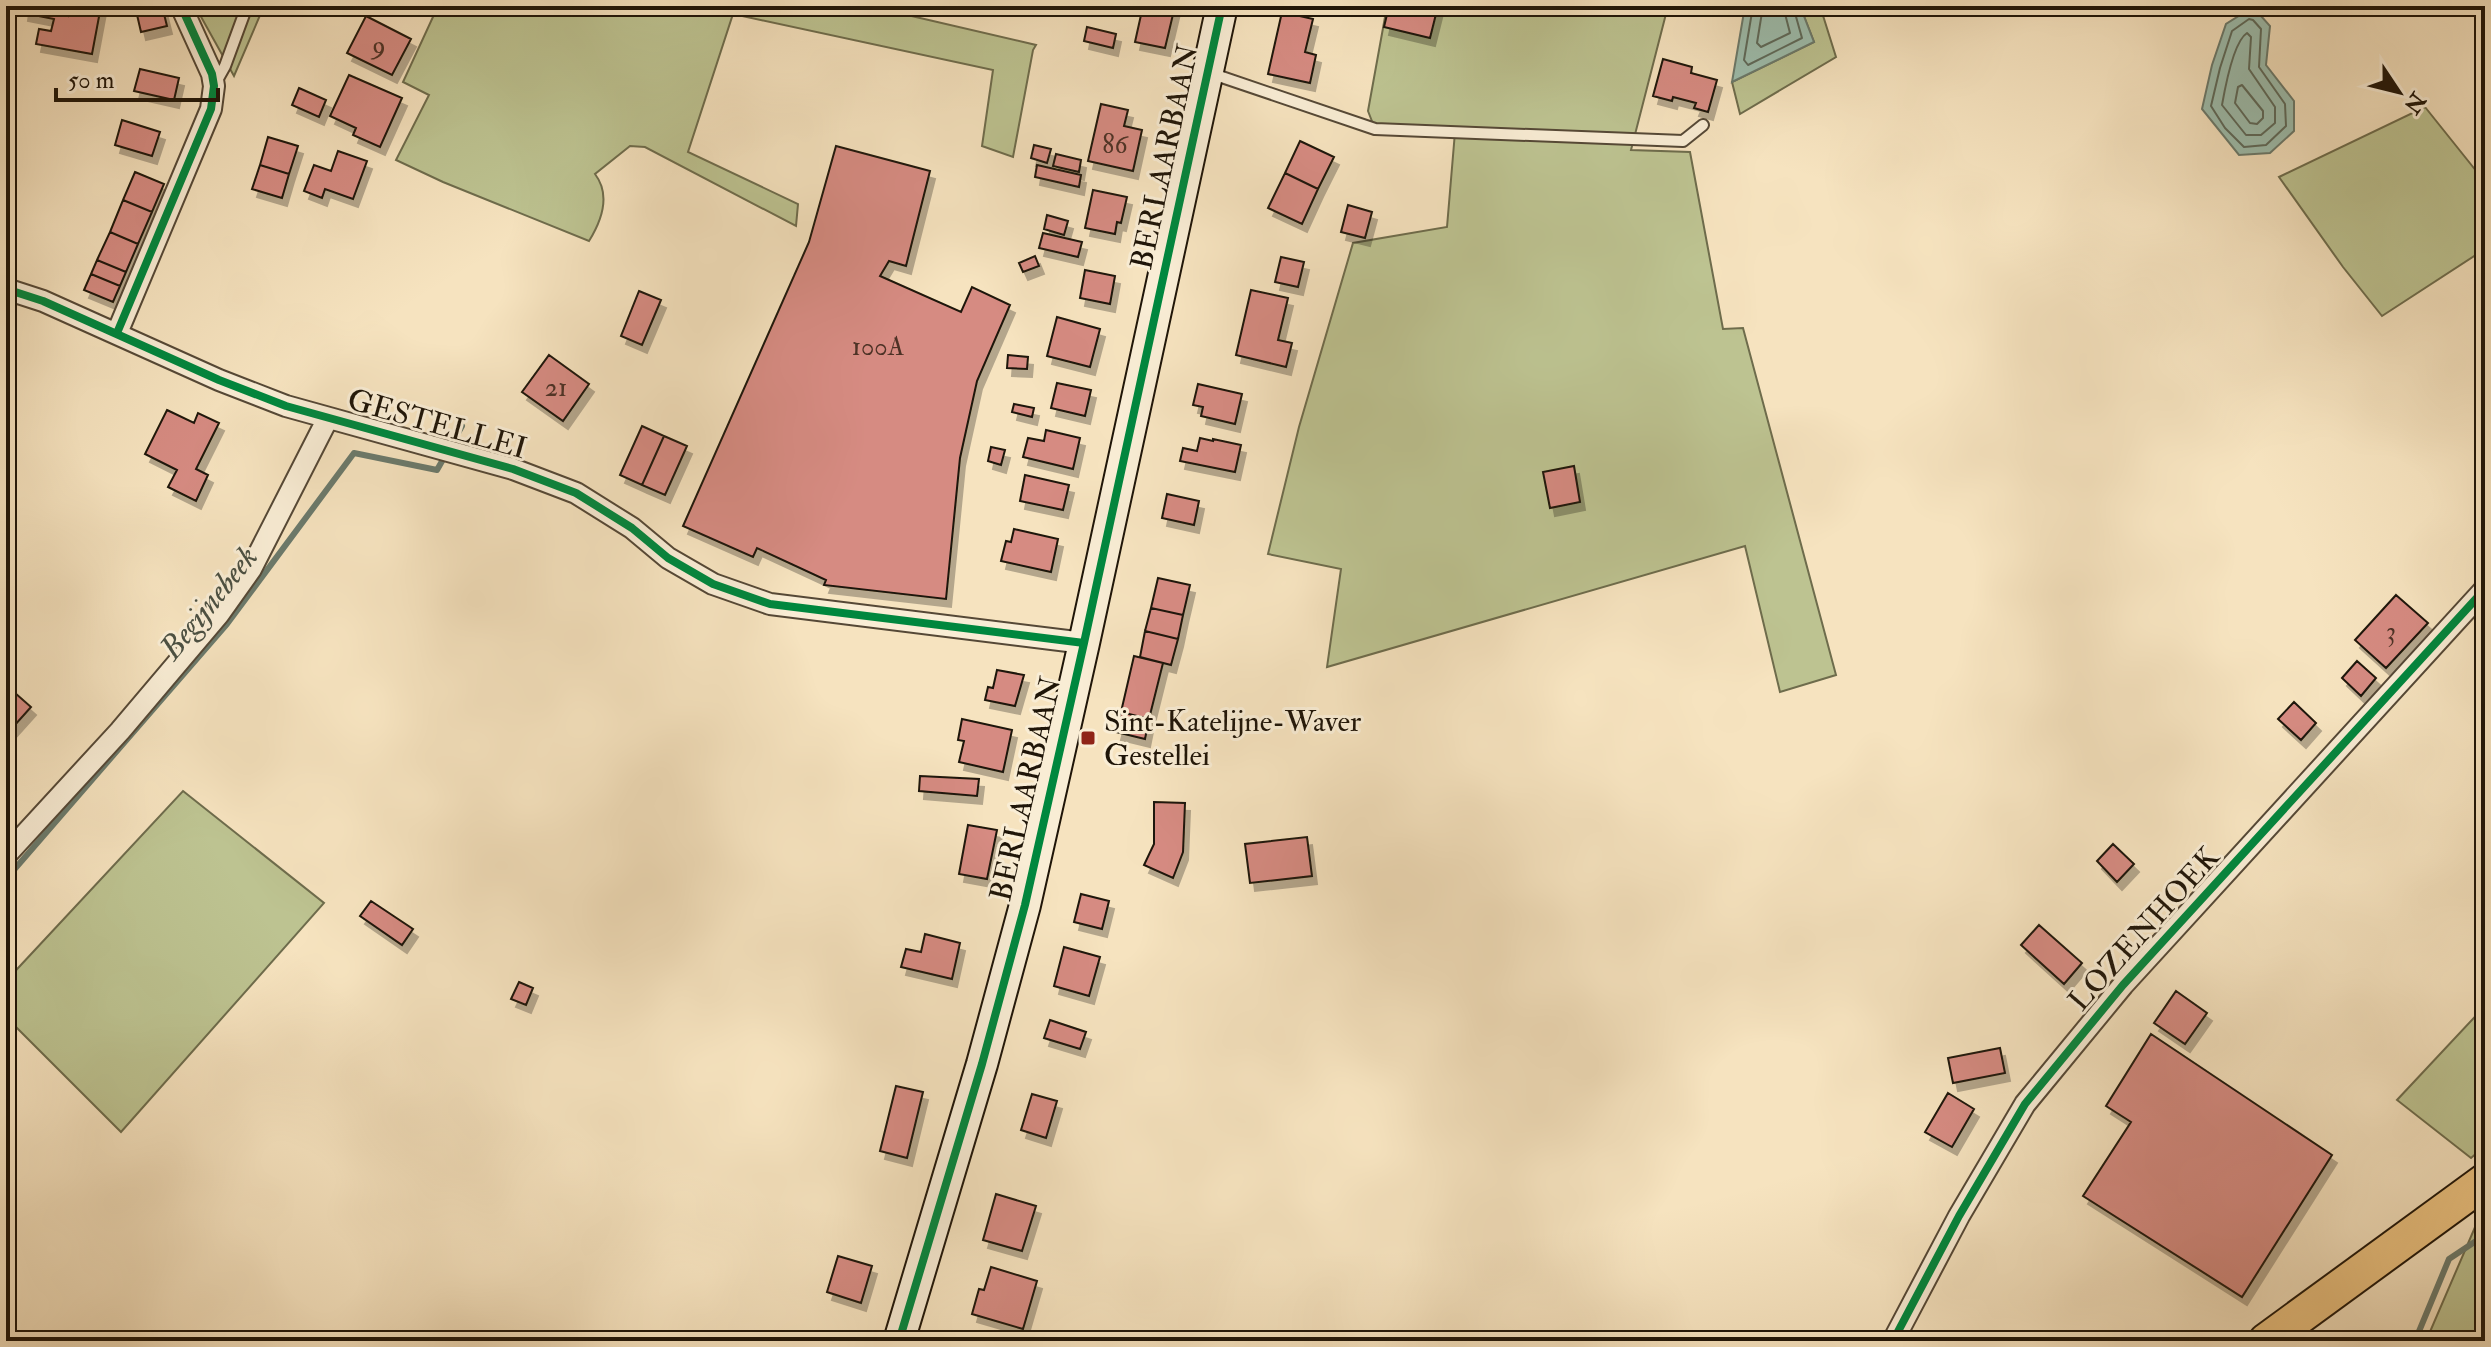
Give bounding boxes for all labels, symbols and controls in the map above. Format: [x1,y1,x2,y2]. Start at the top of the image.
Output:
house number: 9 [370,30,386,62]
street label: BERLAARBAAN [1123,41,1207,273]
scale bar [56,52,218,102]
north arrow [2359,52,2439,132]
text: 50 m [68,65,115,96]
text: N [2397,86,2432,119]
house number: 86 [1102,129,1130,161]
house number: 100A [852,331,905,363]
house number: 21 [545,372,567,404]
street label: GESTELLEI [343,381,531,467]
water label: Begijnebeek [150,538,267,669]
house number: 3 [2386,616,2396,648]
street label: BERLAARBAAN [982,673,1070,905]
place label: Sint-Katelijne-Waver Gestellei [1104,703,1361,774]
marker: Sint-Katelijne-Waver Gestellei [1079,729,1097,747]
street label: LOZENHOEK [2061,839,2228,1019]

